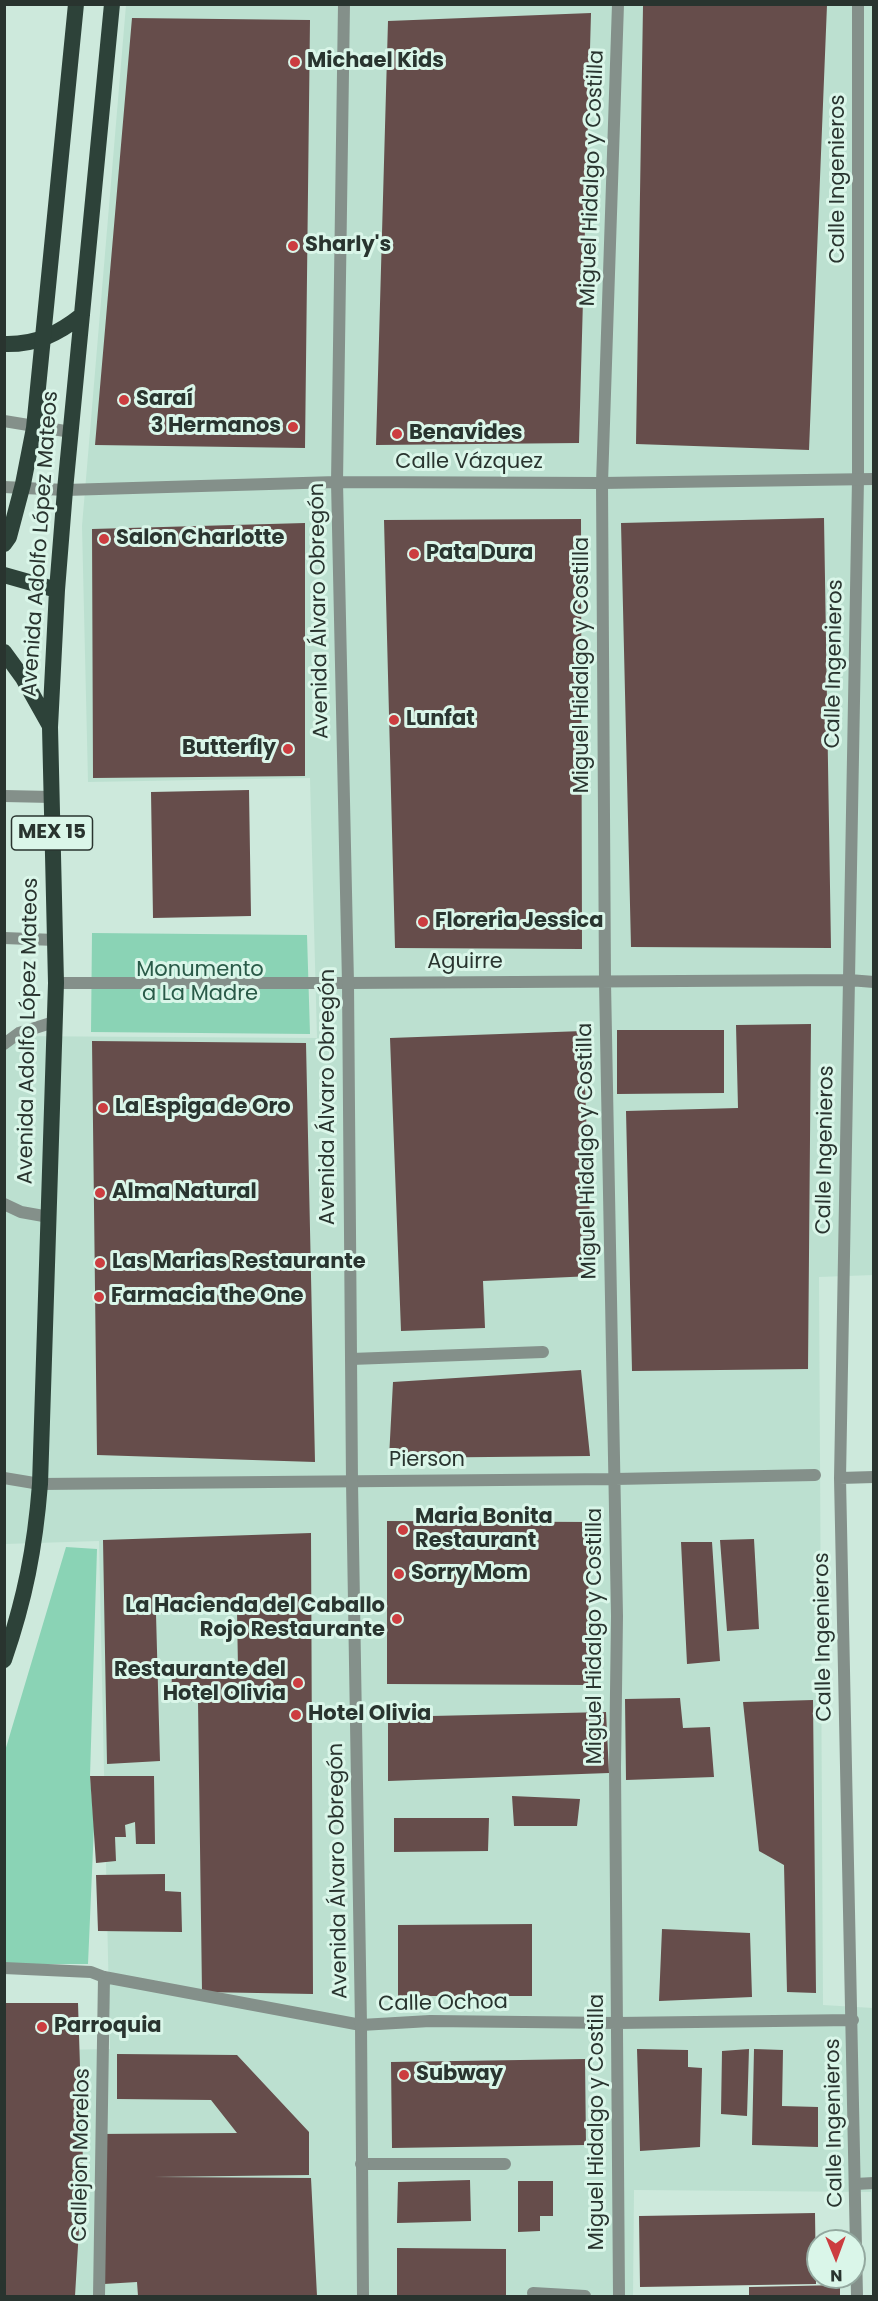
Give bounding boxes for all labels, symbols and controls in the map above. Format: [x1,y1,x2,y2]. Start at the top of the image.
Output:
place label: Michael Kids [307,49,444,75]
street label: Miguel Hidalgo y Costilla [576,49,610,307]
marker: Michael Kids [288,55,302,69]
street label: Calle Ingenieros [826,94,852,264]
place label: Sharly's [305,233,391,259]
marker: Sharly's [286,239,300,253]
place label: Saraí [136,387,193,413]
street label: Avenida Adolfo López Mateos [18,390,64,698]
marker: Saraí [117,393,131,407]
place label: 3 Hermanos [151,414,281,440]
marker: 3 Hermanos [286,420,300,434]
place label: Benavides [409,421,522,447]
marker: Benavides [390,427,404,441]
street label: Calle Vázquez [395,450,543,476]
street label: Avenida Álvaro Obregón [305,483,335,739]
place label: Salon Charlotte [116,526,284,552]
marker: Salon Charlotte [97,532,111,546]
street label: Miguel Hidalgo y Costilla [570,537,596,793]
place label: Pata Dura [426,541,533,567]
marker: Pata Dura [407,547,421,561]
street label: Calle Ingenieros [821,579,849,749]
place label: Lunfat [406,707,475,733]
marker: Lunfat [387,713,401,727]
place label: Butterfly [182,736,276,762]
marker: Butterfly [281,742,295,756]
road number: MEX 15 [11,816,92,850]
street label: Avenida Adolfo López Mateos [14,877,44,1185]
place label: Floreria Jessica [435,909,604,935]
marker: Floreria Jessica [416,915,430,929]
street label: Aguirre [427,950,503,976]
park label: Monumento a La Madre [136,958,264,1008]
street label: Avenida Álvaro Obregón [316,969,342,1225]
street label: Miguel Hidalgo y Costilla [573,1023,603,1279]
street label: Calle Ingenieros [812,1065,840,1235]
place label: La Espiga de Oro [115,1095,291,1121]
marker: La Espiga de Oro [96,1101,110,1115]
place label: Alma Natural [112,1180,257,1206]
marker: Alma Natural [93,1186,107,1200]
place label: Las Marias Restaurante [112,1250,366,1276]
marker: Las Marias Restaurante [93,1256,107,1270]
place label: Farmacia the One [111,1284,304,1310]
marker: Farmacia the One [92,1290,106,1304]
street label: Pierson [389,1448,465,1474]
place label: Maria Bonita Restaurant [415,1505,553,1555]
street label: Miguel Hidalgo y Costilla [583,1508,609,1764]
marker: Maria Bonita Restaurant [396,1523,410,1537]
street label: Calle Ingenieros [810,1552,838,1722]
place label: Sorry Mom [411,1561,528,1587]
marker: Sorry Mom [392,1567,406,1581]
place label: La Hacienda del Caballo Rojo Restaurante [125,1594,385,1644]
marker: La Hacienda del Caballo Rojo Restaurante [390,1612,404,1626]
place label: Restaurante del Hotel Olivia [114,1658,286,1708]
marker: Restaurante del Hotel Olivia [291,1676,305,1690]
place label: Hotel Olivia [308,1702,431,1728]
marker: Hotel Olivia [289,1708,303,1722]
street label: Avenida Álvaro Obregón [324,1743,354,1999]
street label: Calle Ochoa [378,1990,508,2018]
street label: Miguel Hidalgo y Costilla [585,1994,611,2250]
place label: Parroquia [54,2014,162,2040]
marker: Parroquia [35,2020,49,2034]
street label: Calle Ingenieros [821,2038,849,2208]
place label: Subway [416,2062,503,2088]
street label: Callejon Morelos [68,2068,96,2242]
marker: Subway [397,2068,411,2082]
north arrow [806,2229,866,2289]
text: N [830,2264,843,2287]

